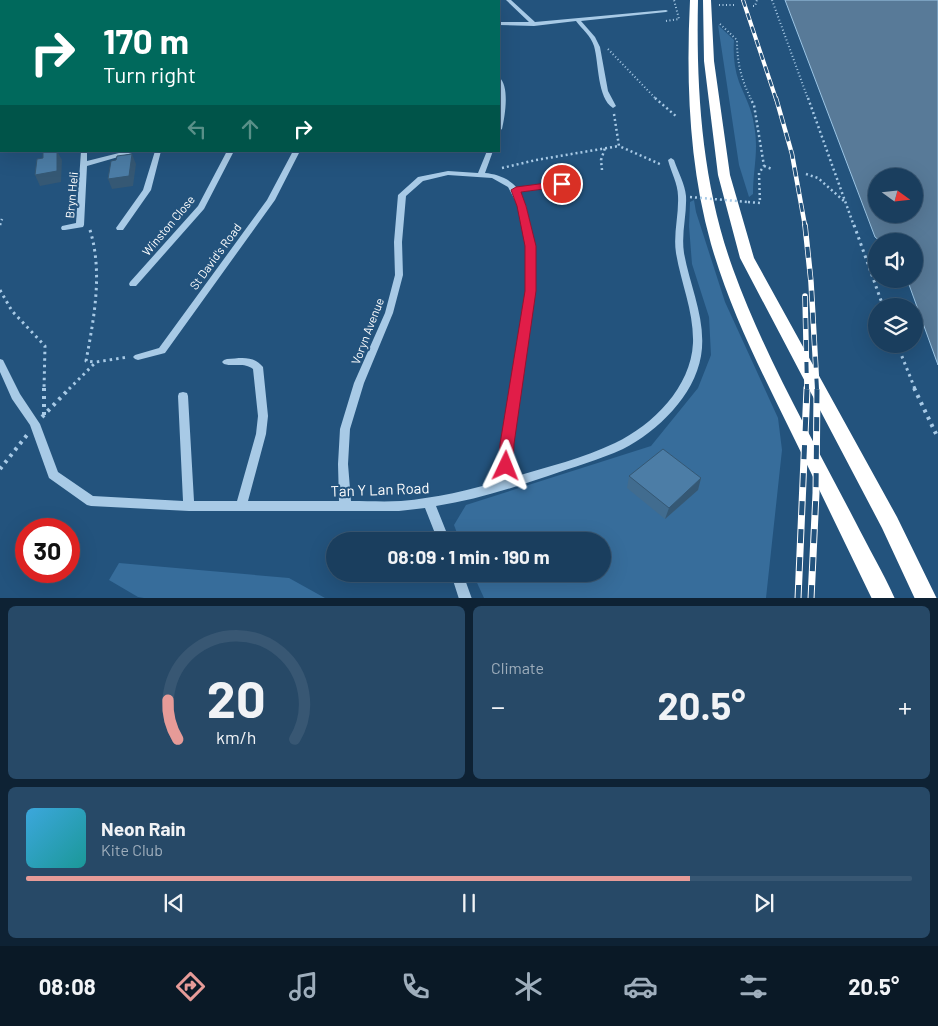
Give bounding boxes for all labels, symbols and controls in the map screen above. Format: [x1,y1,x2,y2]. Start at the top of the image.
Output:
text: 170 m [103,19,189,61]
icon: right [20,20,85,85]
text: Turn right [103,61,196,87]
icon: left [183,115,211,143]
icon: ahead [236,115,264,143]
icon: right [289,115,317,143]
pin [541,163,583,205]
north arrow [868,168,922,222]
map controls [868,168,923,353]
icon: arrive [548,170,576,198]
street label: Bryn Heli [62,171,80,219]
street label: Winston Close [139,192,197,258]
street label: St David's Road [186,220,244,292]
button: sound [868,233,923,288]
street label: Voryn Avenue [348,296,386,366]
button: layers [868,298,923,353]
position arrow [479,439,531,491]
street label: Tan Y Lan Road [330,478,430,500]
speed limit sign: 30 [15,518,80,583]
text: 08:09 · 1 min · 190 m [387,545,550,568]
text: Climate [491,658,544,677]
text: 20 [207,666,266,728]
text: 20.5° [658,682,745,728]
text: − [491,689,505,723]
text: + [898,689,912,723]
text: km/h [216,726,257,748]
text: Neon Rain [101,817,186,840]
text: Kite Club [101,840,163,859]
icon: previous [160,889,188,917]
icon: pause [455,889,483,917]
icon: next [750,889,778,917]
icon: directions [173,969,208,1004]
icon: music [286,969,321,1004]
icon: phone [398,969,433,1004]
icon: climate [511,969,546,1004]
icon: car [623,969,658,1004]
icon: filters [736,969,771,1004]
text: 08:08 [39,973,96,999]
text: 20.5° [848,973,899,999]

